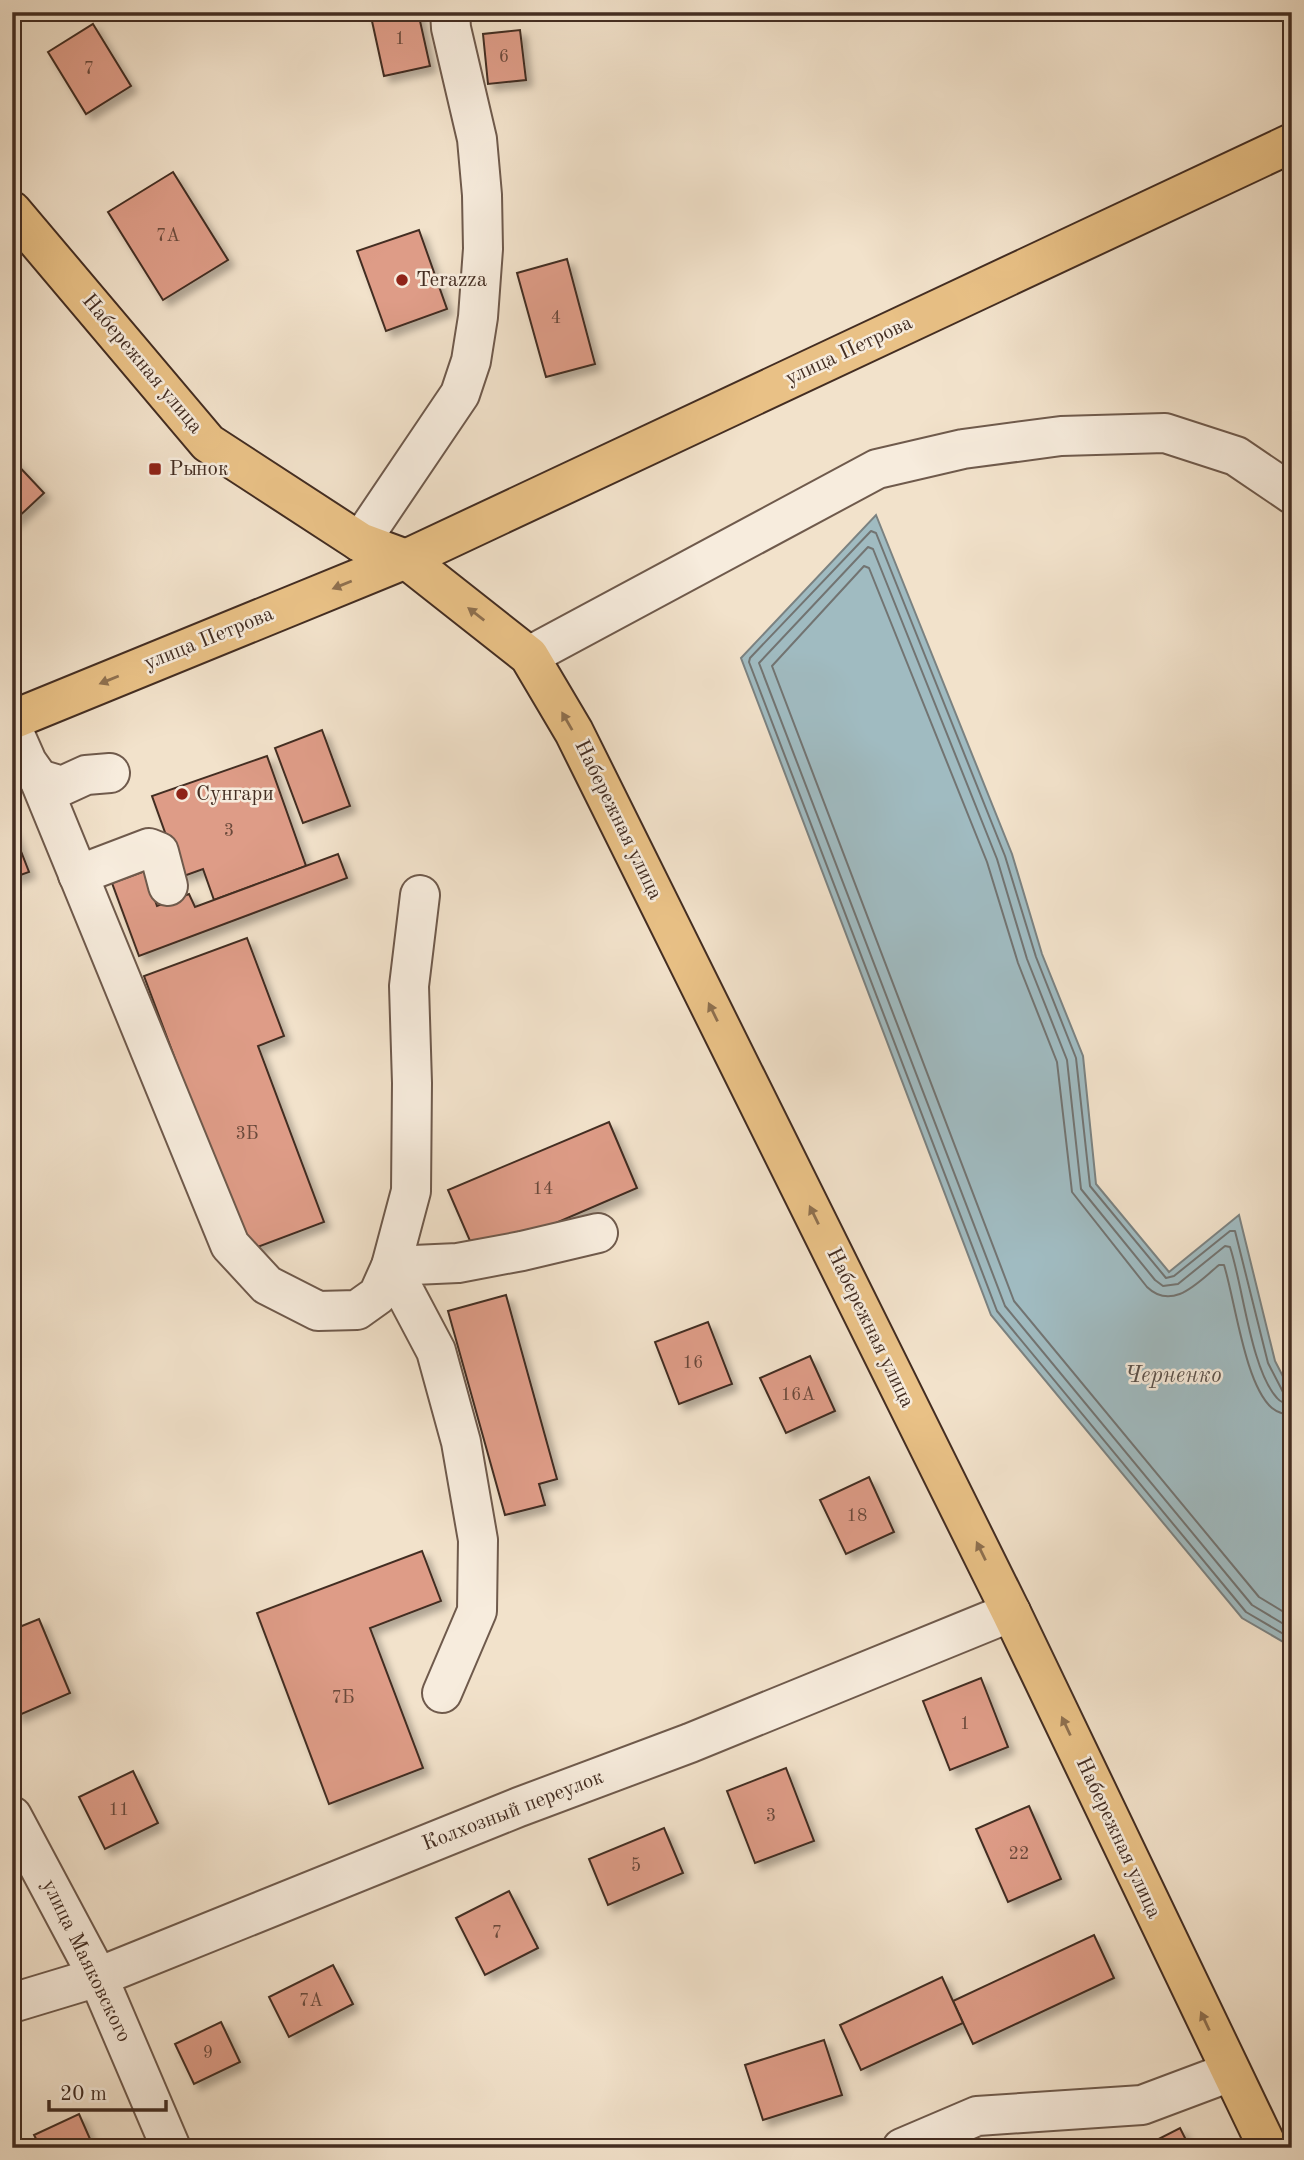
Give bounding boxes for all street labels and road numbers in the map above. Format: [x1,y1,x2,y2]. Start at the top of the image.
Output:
street label: Набережная улица [78,290,206,438]
street label: улица Петрова [782,312,916,390]
street label: улица Петрова [141,604,277,674]
street label: Набережная улица [570,737,666,903]
street label: Набережная улица [822,1245,918,1411]
street label: Набережная улица [1072,1754,1164,1922]
street label: Колхозный переулок [420,1767,607,1855]
street label: улица Маяковского [38,1876,134,2046]

